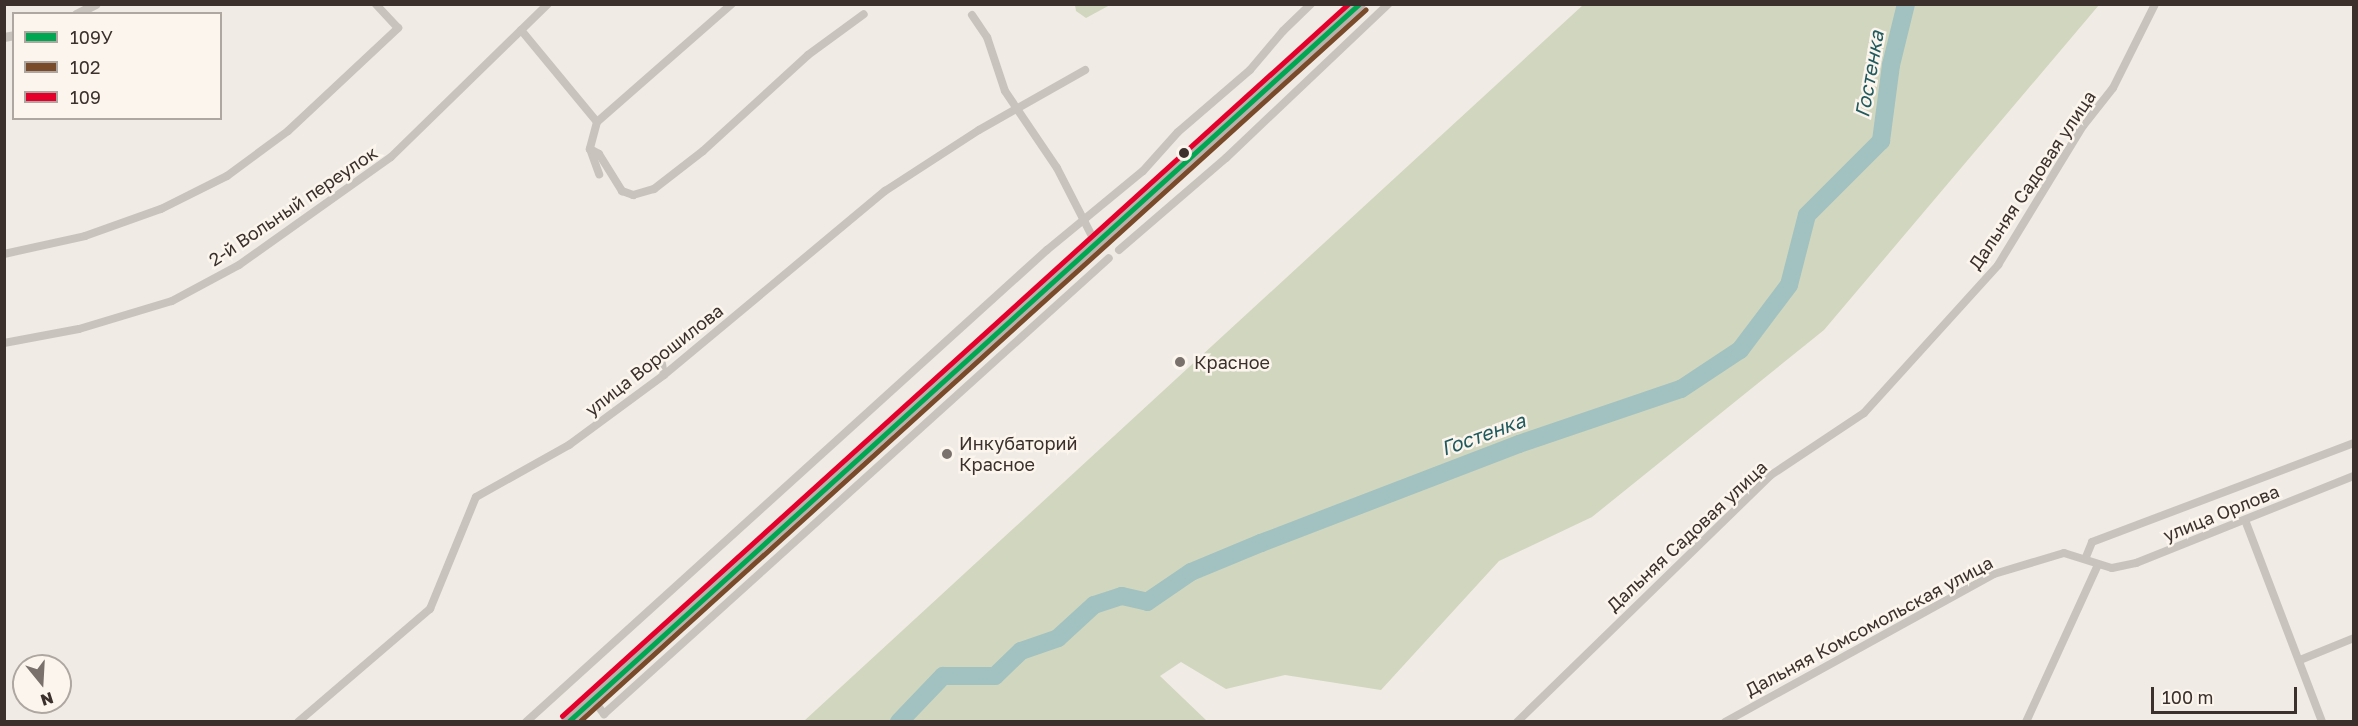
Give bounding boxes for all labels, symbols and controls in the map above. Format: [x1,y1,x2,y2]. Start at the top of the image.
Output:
legend [12,12,222,120]
text: 109У [70,26,113,48]
water label: Гостенка [1850,29,1888,119]
text: 102 [70,56,100,78]
text: 109 [70,86,101,108]
street label: Дальняя Садовая улица [1964,86,2100,274]
street label: 2-й Вольный переулок [205,141,381,271]
unlabelled marker [1178,147,1190,159]
street label: улица Ворошилова [581,299,727,421]
place label: Красное [1194,351,1270,373]
marker: Красное [1171,353,1189,371]
water label: Гостенка [1438,408,1528,460]
place label: Инкубаторий Красное [959,433,1077,476]
marker: Инкубаторий Красное [940,447,954,461]
street label: Дальняя Садовая улица [1602,456,1772,616]
street label: улица Орлова [2160,480,2282,546]
street label: Дальняя Комсомольская улица [1742,551,1996,701]
north arrow [12,654,72,714]
scale bar [2154,675,2300,713]
text: 100 m [2162,686,2213,708]
text: N [38,688,56,711]

